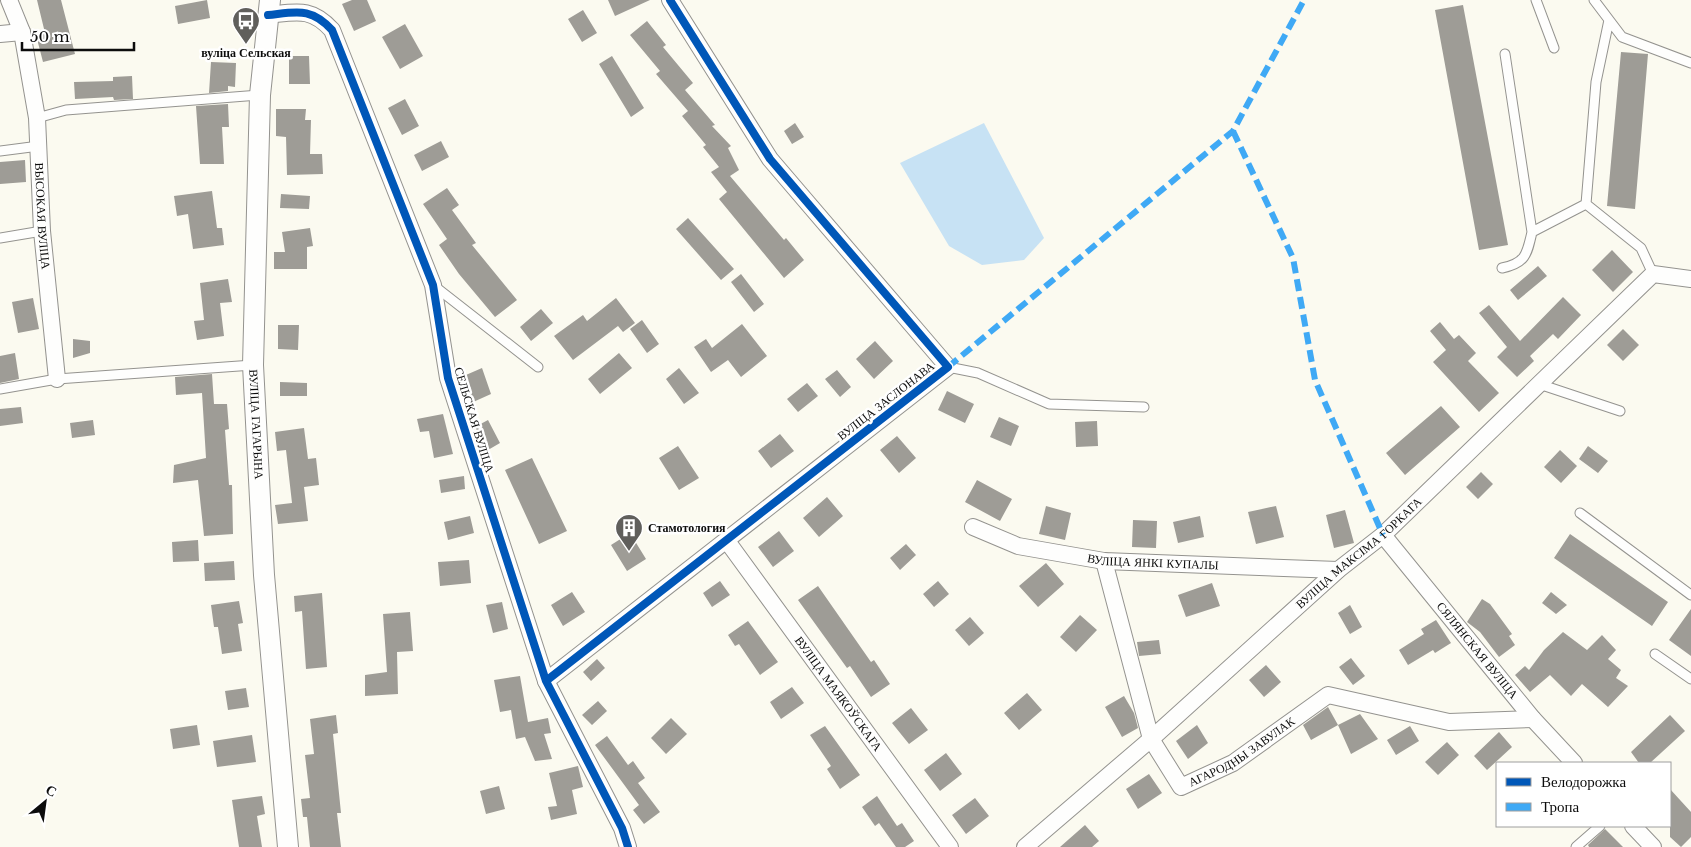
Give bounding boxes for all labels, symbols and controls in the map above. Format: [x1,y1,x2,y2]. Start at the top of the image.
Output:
bus stop icon: вуліца Сельская [231,6,261,45]
scale bar [22,20,135,52]
text: 50 m [30,27,70,46]
place label: вуліца Сельская [201,45,291,60]
street label: ВЫСОКАЯ ВУЛІЦА [32,162,54,270]
street label: ВУЛІЦА ЗАСЛОНАВА [834,358,937,443]
street label: СЕЛЬСКАЯ ВУЛІЦА [451,365,498,475]
street label: ВУЛІЦА ГАГАРЫНА [246,369,267,480]
street label: ВУЛІЦА МАКСІМА ГОРКАГА [1293,494,1425,611]
building icon: Стамотология [614,513,644,552]
place label: Стамотология [648,520,726,535]
street label: ВУЛІЦА ЯНКІ КУПАЛЫ [1086,550,1219,572]
street label: СЯЛЯНСКАЯ ВУЛІЦА [1434,599,1522,702]
street label: ВУЛІЦА МАЯКОЎСКАГА [792,633,886,754]
street label: АГАРОДНЫ ЗАВУЛАК [1186,713,1298,790]
legend [1496,762,1671,827]
text: Велодорожка [1541,772,1626,791]
north arrow [20,777,70,827]
text: С [43,780,60,801]
text: Тропа [1541,797,1580,816]

